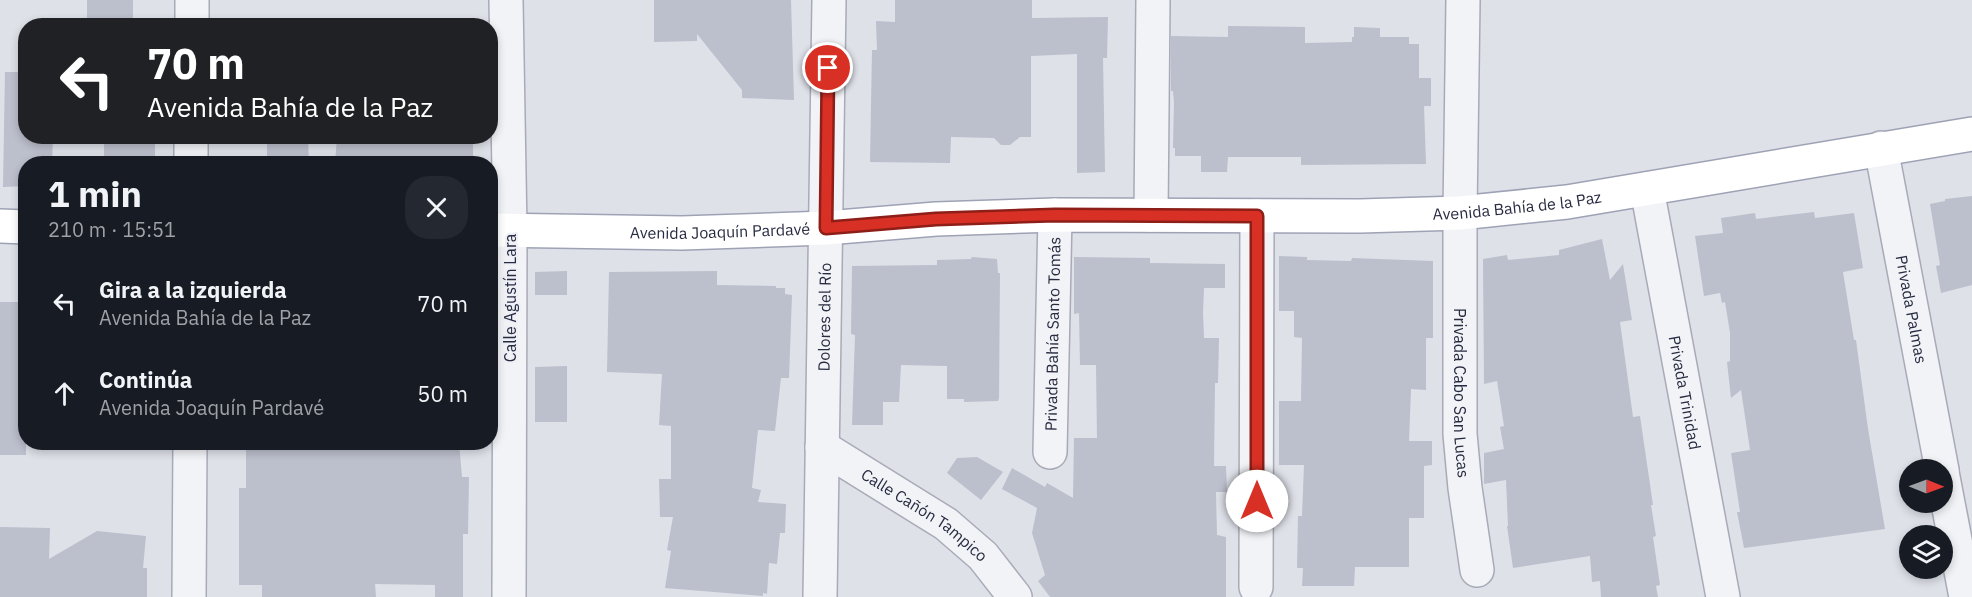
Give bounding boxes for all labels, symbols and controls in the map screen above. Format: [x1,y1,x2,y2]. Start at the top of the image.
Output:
text: 70 m [147,36,245,91]
icon: left [48,42,126,120]
pin [802,42,853,93]
icon: arrive [811,51,844,84]
text: Avenida Bahía de la Paz [147,89,433,124]
text: 1 min [48,170,142,217]
button: close [405,176,468,239]
street label: Avenida Bahía de la Paz [1432,186,1603,224]
text: 210 m · 15:51 [48,216,176,243]
street label: Avenida Joaquín Pardavé [630,219,811,243]
street label: Calle Agustín Lara [500,233,520,362]
street label: Privada Bahía Santo Tomás [1040,237,1065,431]
street label: Privada Palmas [1891,253,1932,365]
street label: Dolores del Río [813,263,835,372]
text: Gira a la izquierda [99,275,287,304]
icon: left [48,287,81,320]
text: 70 m [417,289,468,318]
text: Avenida Bahía de la Paz [99,304,311,331]
street label: Privada Cabo San Lucas [1450,308,1474,479]
street label: Privada Trinidad [1664,334,1705,451]
text: Continúa [99,365,192,394]
icon: ahead [48,377,81,410]
text: 50 m [417,379,468,408]
text: Avenida Joaquín Pardavé [99,394,324,421]
north arrow [1899,459,1953,513]
map controls [1899,459,1953,579]
street label: Calle Cañón Tampico [858,464,992,566]
position arrow [1225,469,1289,533]
button: layers [1899,525,1953,579]

